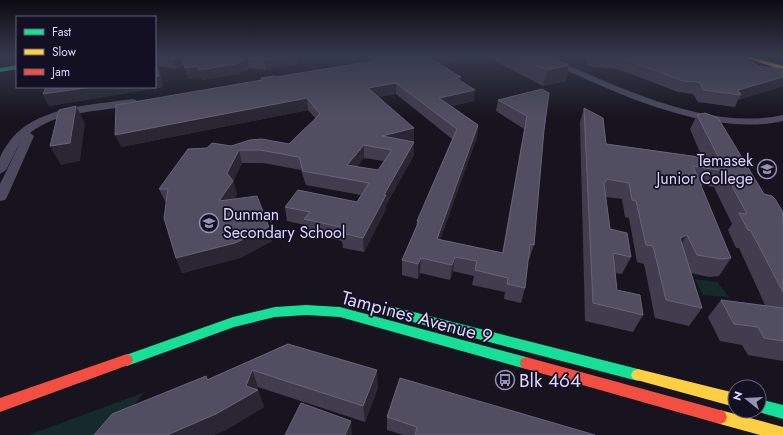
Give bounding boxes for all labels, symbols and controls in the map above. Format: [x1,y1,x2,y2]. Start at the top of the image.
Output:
legend [16,16,156,88]
text: Fast [52,23,71,41]
text: Slow [52,43,77,61]
text: Jam [50,63,70,81]
place label: Temasek Junior College [655,149,754,190]
school or university icon: Temasek Junior College [756,158,778,180]
place label: Dunman Secondary School [223,203,345,244]
school or university icon: Dunman Secondary School [198,212,220,234]
street label: Tampines Avenue 9 [338,284,496,350]
place label: Blk 464 [519,367,581,394]
bus stop icon: Blk 464 [494,369,516,391]
north arrow [727,379,767,419]
text: N [729,389,746,403]

